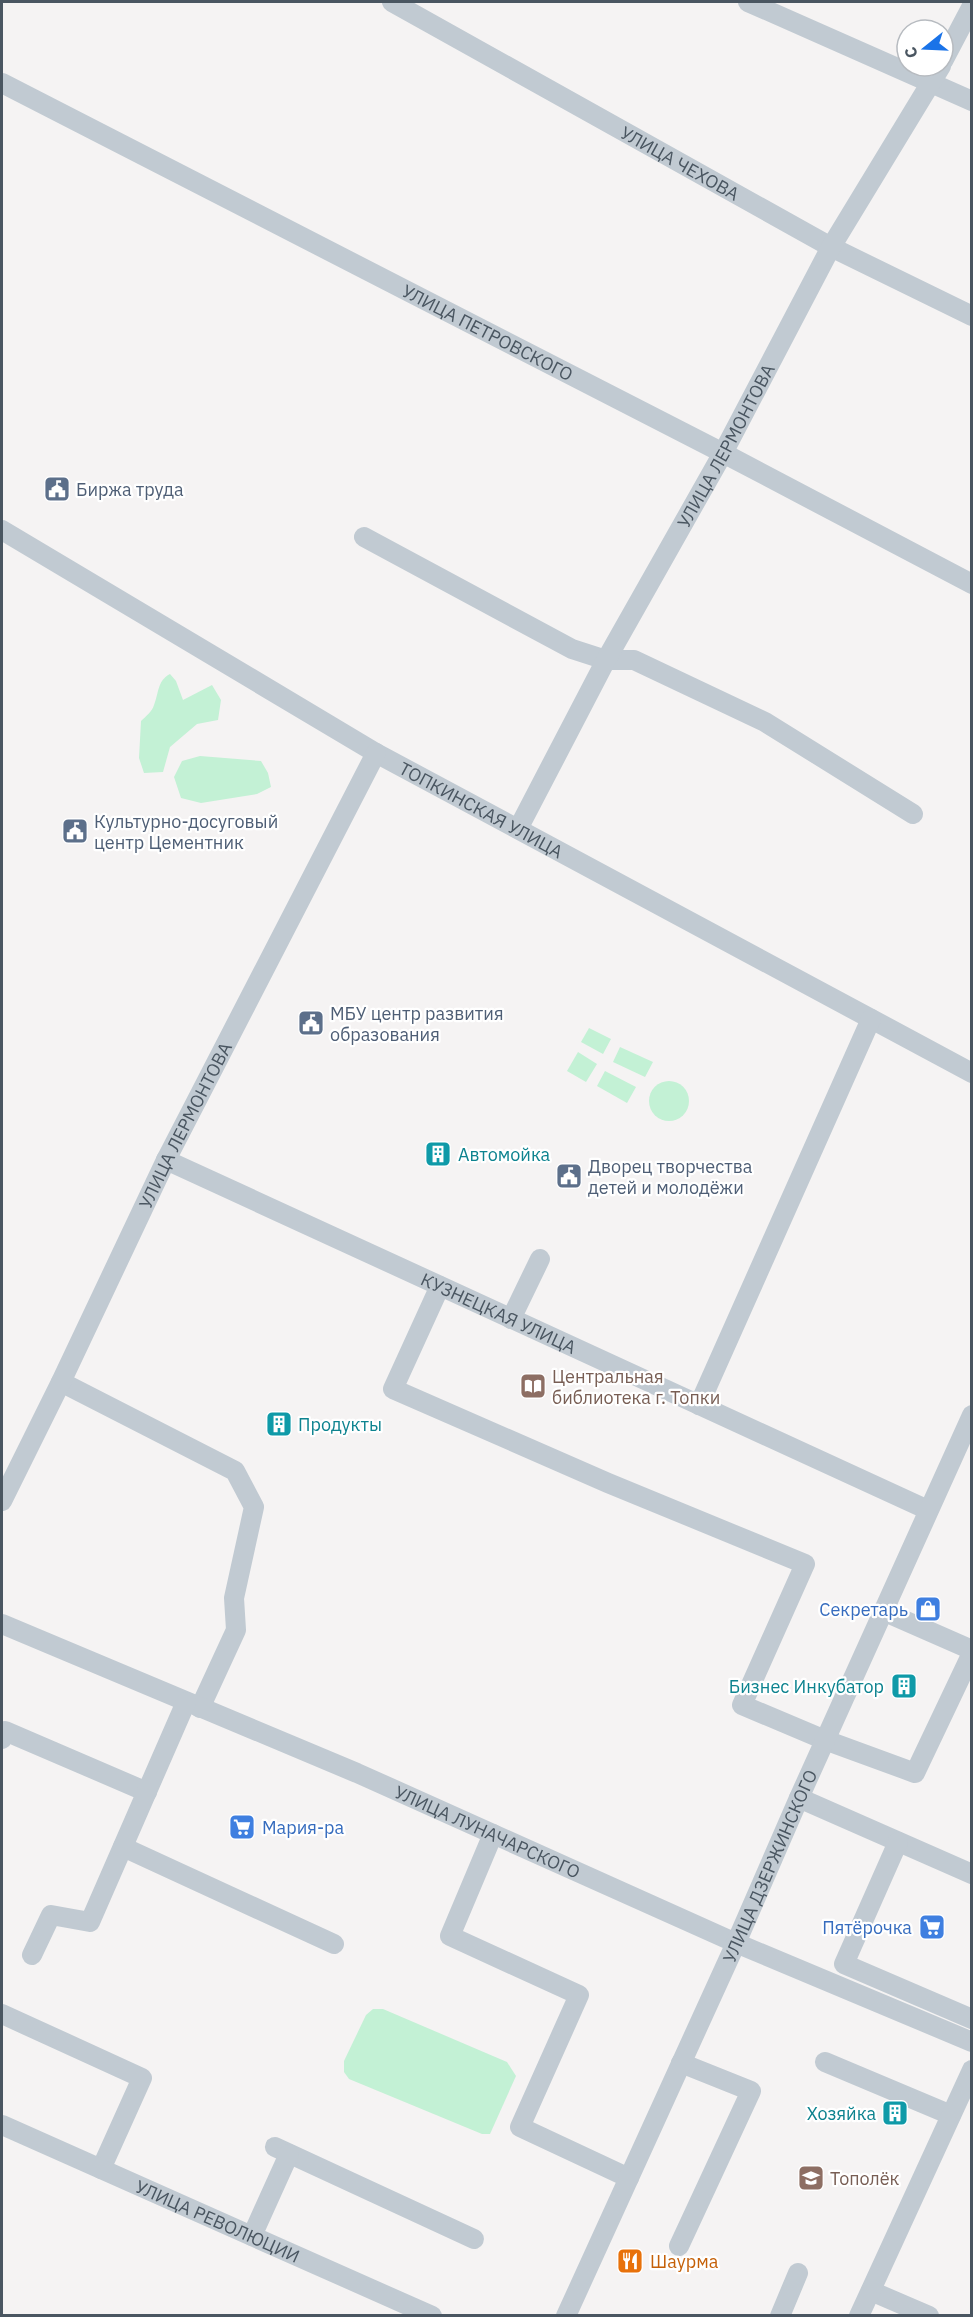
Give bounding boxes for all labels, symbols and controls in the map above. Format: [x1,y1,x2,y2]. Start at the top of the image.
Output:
north arrow [895,18,955,78]
text: С [900,45,922,61]
street label: УЛИЦА ЧЕХОВА [617,120,744,205]
street label: УЛИЦА ПЕТРОВСКОГО [398,279,577,386]
street label: УЛИЦА ЛЕРМОНТОВА [672,359,780,532]
public building icon: Биржа труда [42,474,72,504]
place label: Биржа труда [76,478,184,501]
street label: ТОПКИНСКАЯ УЛИЦА [395,756,568,863]
place label: Культурно-досуговый центр Цементник [94,810,278,854]
public building icon: Культурно-досуговый центр Цементник [60,816,90,846]
place label: МБУ центр развития образования [330,1002,504,1046]
public building icon: МБУ центр развития образования [296,1008,326,1038]
street label: УЛИЦА ЛЕРМОНТОВА [133,1038,237,1212]
building icon: Автомойка [423,1139,453,1169]
place label: Автомойка [458,1143,551,1166]
place label: Дворец творчества детей и молодёжи [588,1155,753,1199]
public building icon: Дворец творчества детей и молодёжи [554,1161,584,1191]
street label: КУЗНЕЦКАЯ УЛИЦА [417,1267,580,1359]
place label: Центральная библиотека г. Топки [552,1365,720,1409]
library icon: Центральная библиотека г. Топки [518,1371,548,1401]
building icon: Продукты [264,1409,294,1439]
place label: Продукты [298,1413,382,1436]
shop icon: Секретарь [913,1594,943,1624]
place label: Секретарь [819,1598,908,1621]
building icon: Бизнес Инкубатор [889,1671,919,1701]
place label: Бизнес Инкубатор [729,1675,884,1698]
street label: УЛИЦА ДЗЕРЖИНСКОГО [717,1766,822,1966]
street label: УЛИЦА ЛУНАЧАРСКОГО [391,1780,584,1883]
supermarket icon: Мария-ра [227,1812,257,1842]
place label: Мария-ра [262,1816,345,1839]
supermarket icon: Пятёрочка [917,1912,947,1942]
place label: Пятёрочка [822,1916,912,1939]
building icon: Хозяйка [880,2098,910,2128]
place label: Хозяйка [807,2102,876,2125]
school or university icon: Тополёк [796,2163,826,2193]
place label: Тополёк [830,2167,900,2190]
street label: УЛИЦА РЕВОЛЮЦИИ [132,2174,303,2267]
restaurant icon: Шаурма [615,2246,645,2276]
place label: Шаурма [650,2250,719,2273]

